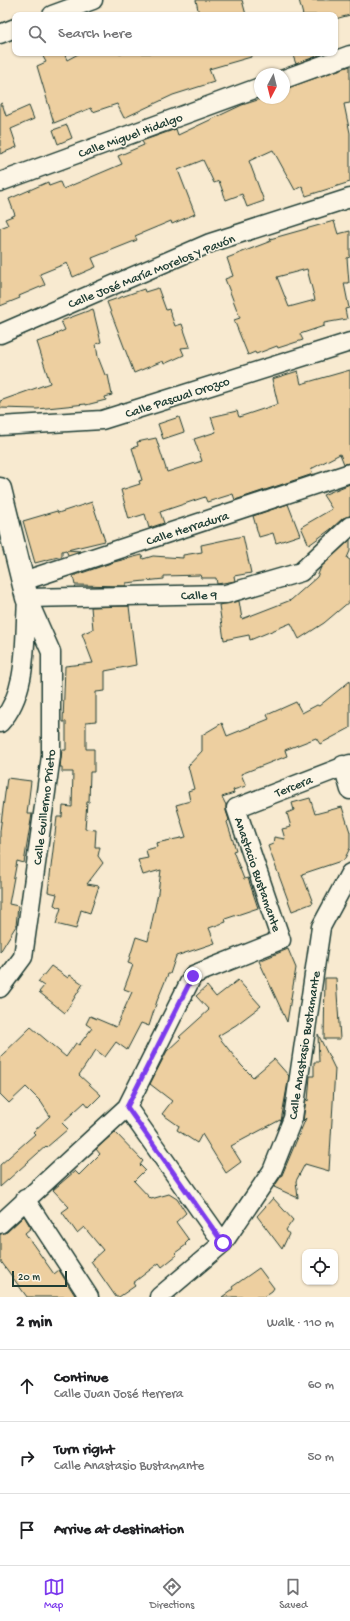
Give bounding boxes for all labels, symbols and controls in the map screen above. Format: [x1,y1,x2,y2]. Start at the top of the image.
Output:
search box [12,12,338,56]
icon: search [26,23,48,45]
text: Search here [58,25,132,43]
north arrow [254,68,290,104]
street label: Calle Miguel Hidalgo [77,110,185,162]
street label: Calle José María Morelos Y Pavón [66,232,238,313]
street label: Calle Pascual Orozco [124,374,232,422]
street label: Calle Herradura [145,509,232,550]
street label: Calle 9 [181,589,218,604]
street label: Calle Guillermo Prieto [31,748,60,866]
street label: Tercera [272,773,316,802]
street label: Anastacio Bustamante [230,816,283,934]
route end [184,967,202,985]
street label: Calle Anastasio Bustamante [286,970,325,1121]
route start [214,1234,232,1252]
map controls [302,1249,338,1285]
button: locate [302,1249,338,1285]
scale bar [12,1269,67,1288]
text: 20 m [18,1272,40,1284]
text: 2 min [16,1313,52,1333]
text: Walk · 110 m [267,1316,334,1331]
text: Continue [54,1369,108,1387]
icon: ahead [16,1375,38,1397]
text: 60 m [308,1378,334,1393]
text: Calle Juan José Herrera [54,1387,183,1402]
text: Turn right [54,1441,114,1459]
icon: right [16,1447,38,1469]
text: 50 m [307,1450,334,1465]
text: Calle Anastasio Bustamante [54,1459,204,1474]
icon: arrive [16,1519,38,1541]
text: Arrive at destination [54,1521,184,1539]
tab: Map [43,1576,65,1612]
tab: Directions [150,1576,194,1612]
tab: Saved [279,1576,307,1612]

